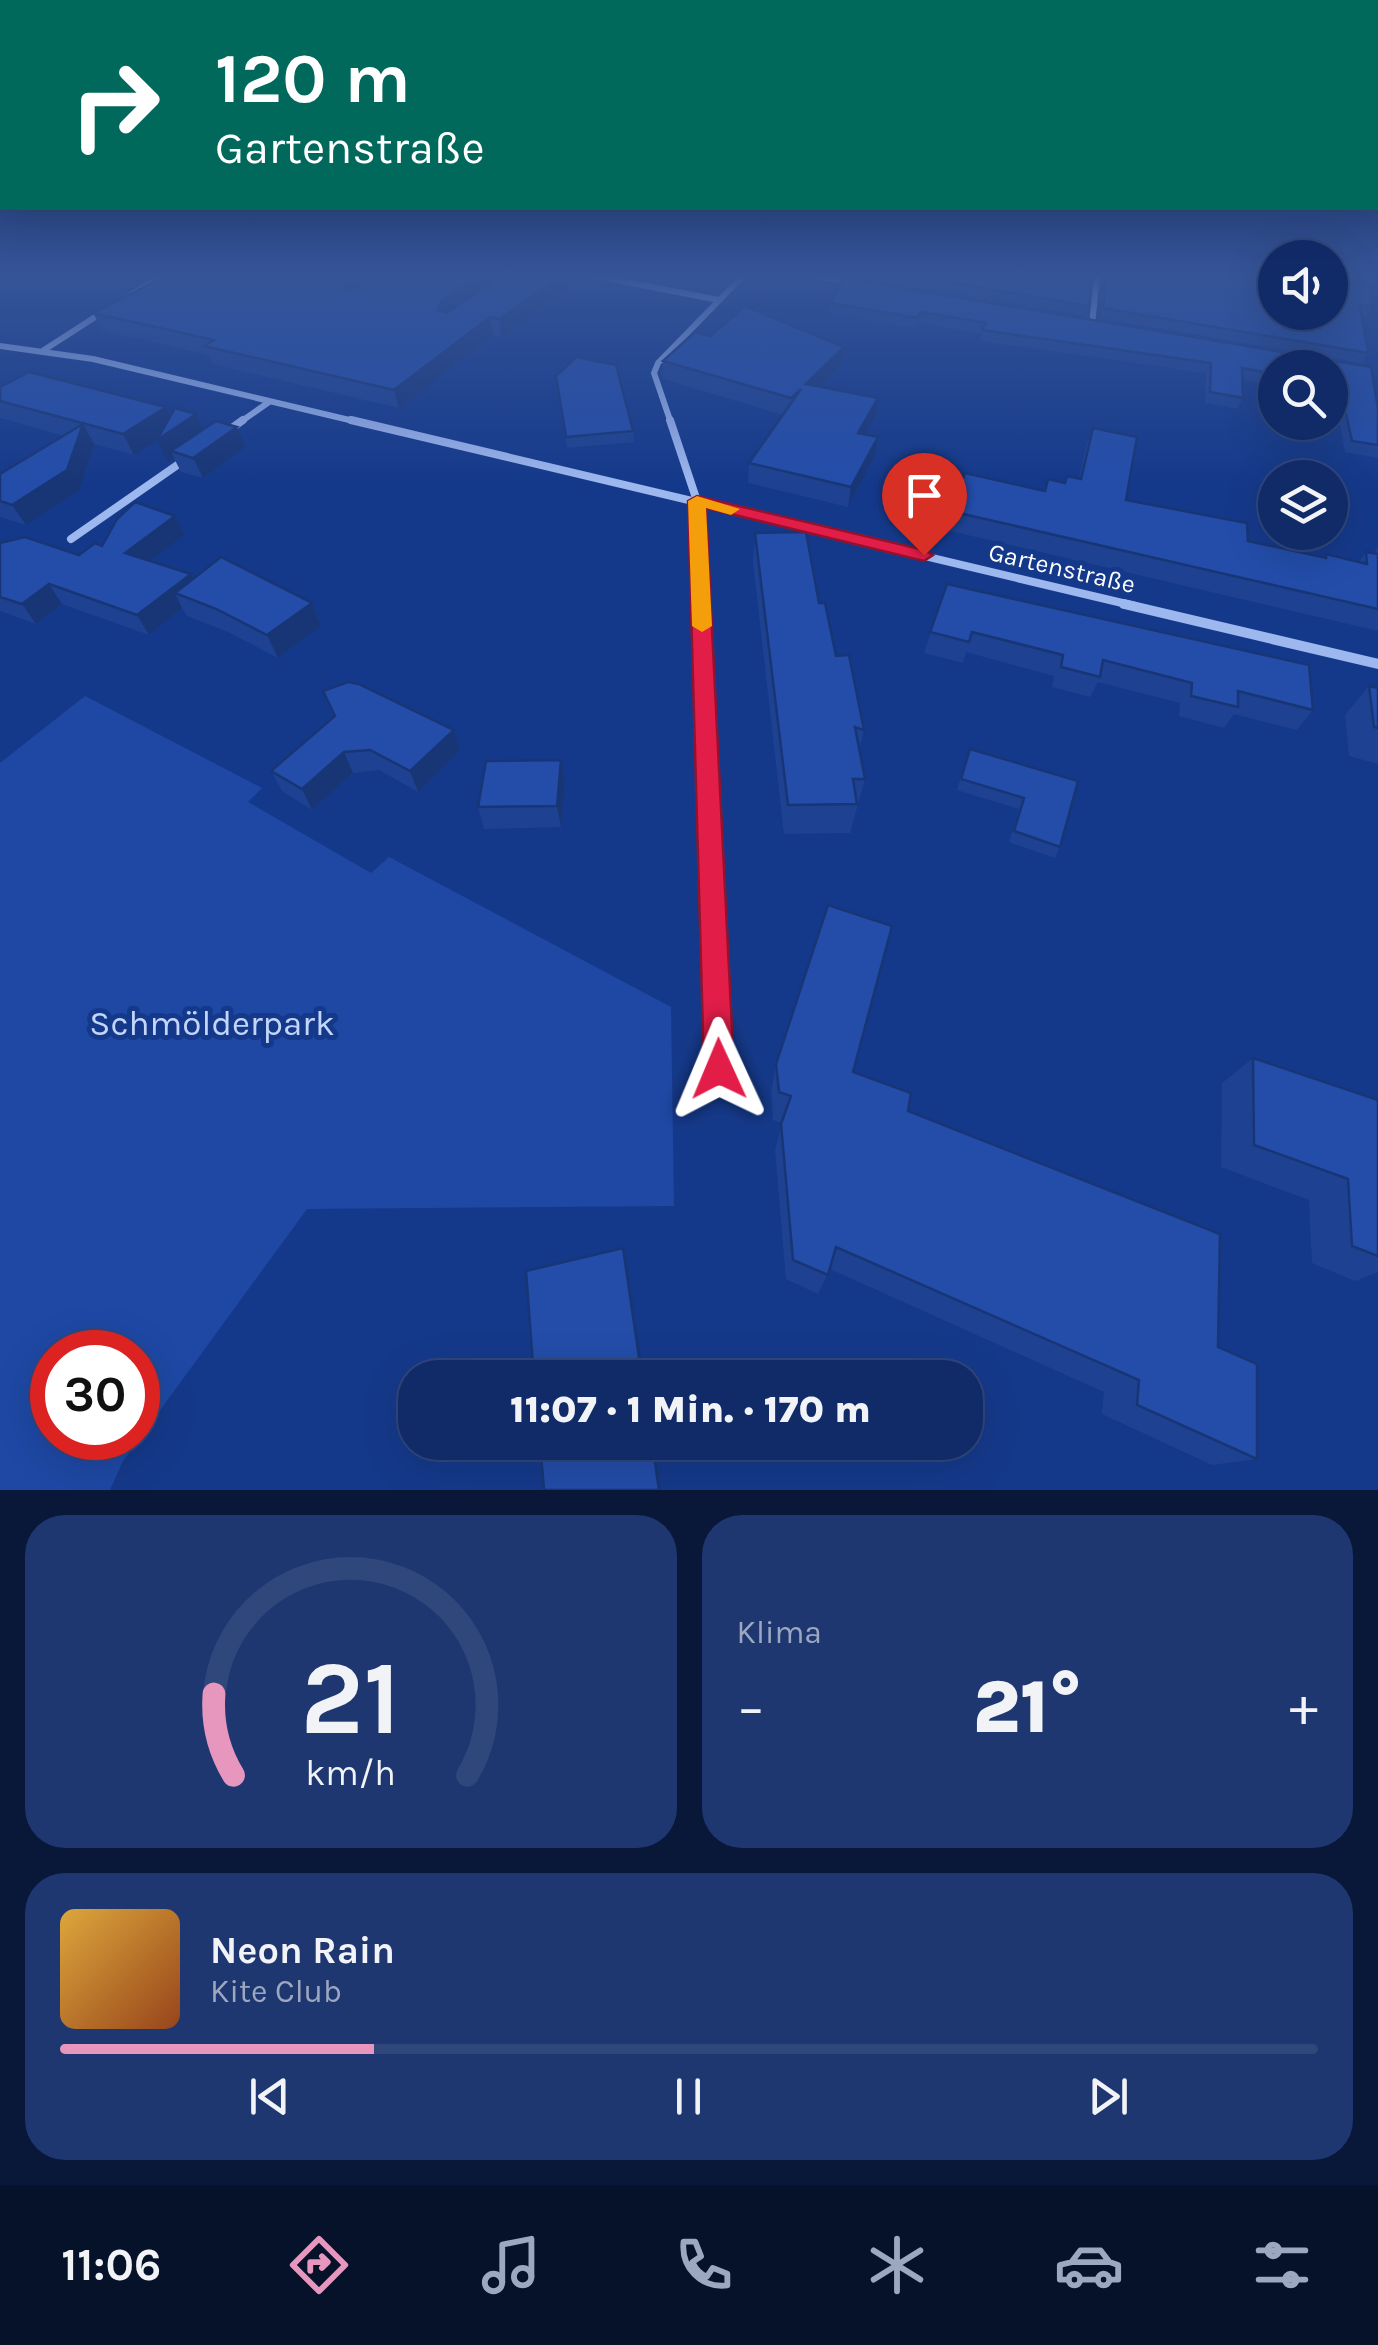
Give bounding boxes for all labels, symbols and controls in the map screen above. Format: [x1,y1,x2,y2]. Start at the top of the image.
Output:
text: 120 m [215,38,411,120]
icon: right [50,40,180,170]
text: Gartenstraße [215,122,485,174]
map controls [1258,240,1348,550]
button: sound [1258,240,1348,330]
button: search [1258,350,1348,440]
pin [882,453,967,556]
button: layers [1258,460,1348,550]
icon: arrive [897,468,952,523]
street label: Gartenstraße [986,537,1138,599]
park label: Schmölderpark [89,1003,335,1044]
position arrow [667,1017,771,1121]
speed limit sign: 30 [30,1330,160,1460]
text: 11:07 · 1 Min. · 170 m [510,1387,871,1432]
text: Klima [737,1614,822,1651]
text: 21 [301,1638,401,1759]
text: 21° [973,1663,1082,1751]
text: − [737,1675,765,1739]
text: + [1289,1675,1318,1739]
text: km/h [305,1752,396,1794]
text: Neon Rain [210,1928,395,1973]
text: Kite Club [210,1973,342,2010]
icon: previous [242,2069,297,2124]
icon: pause [661,2069,716,2124]
icon: next [1081,2069,1136,2124]
icon: directions [284,2230,354,2300]
icon: music [476,2230,546,2300]
icon: phone [669,2230,739,2300]
icon: climate [862,2230,932,2300]
icon: car [1054,2230,1124,2300]
icon: filters [1247,2230,1317,2300]
text: 11:06 [61,2239,161,2291]

